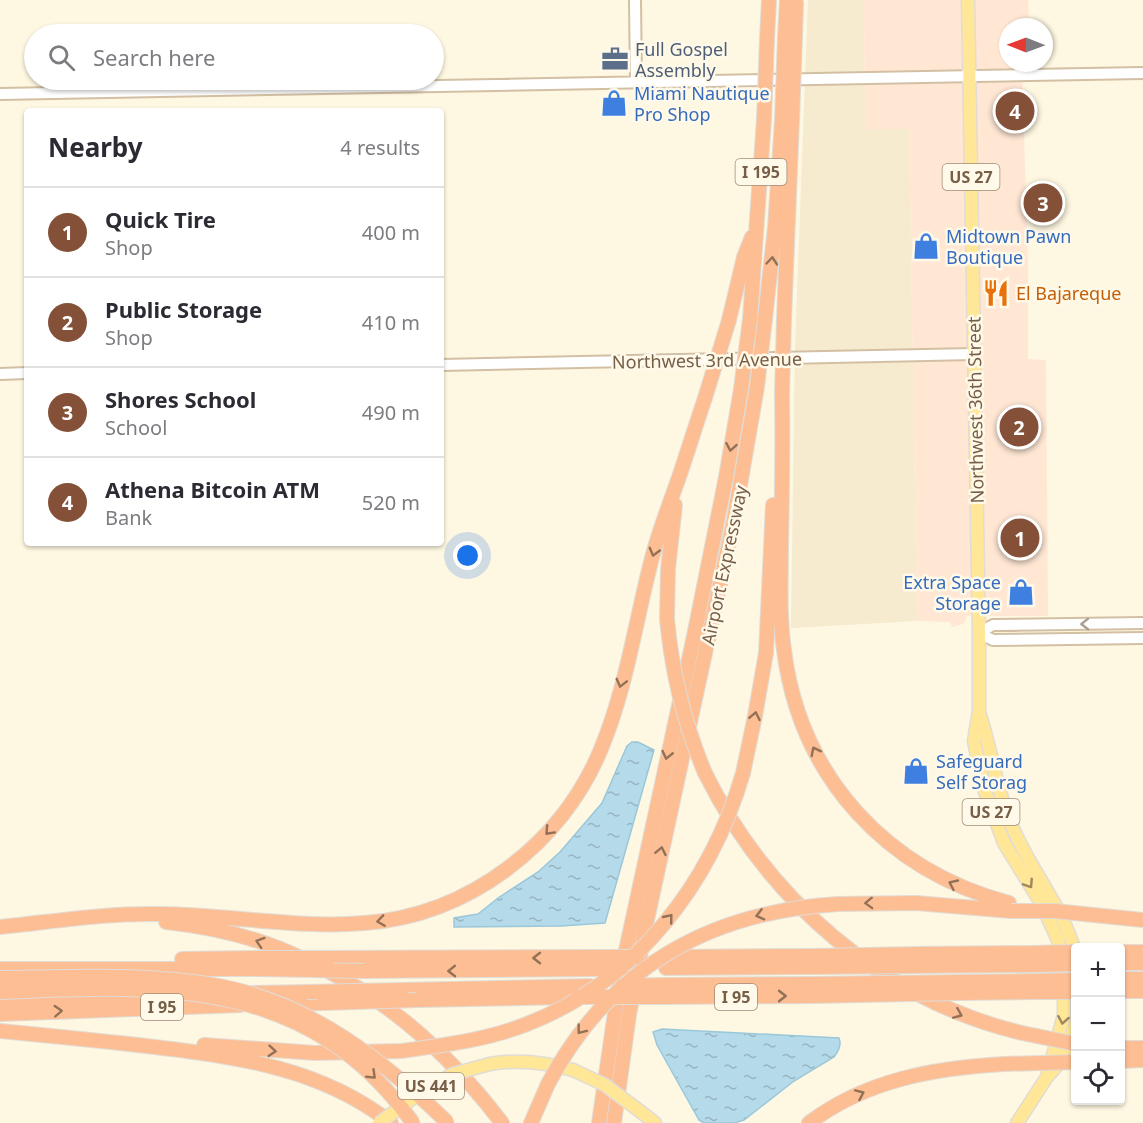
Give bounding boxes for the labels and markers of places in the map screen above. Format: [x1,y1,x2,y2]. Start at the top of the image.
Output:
place label: Full Gospel Assembly [635,37,728,82]
office icon: Full Gospel Assembly [600,44,630,74]
place label: Miami Nautique Pro Shop [634,81,770,126]
shop icon: Miami Nautique Pro Shop [599,88,629,118]
pin: 4 [996,88,1034,134]
pin: 3 [1024,180,1062,226]
place label: Midtown Pawn Boutique [946,224,1071,269]
shop icon: Midtown Pawn Boutique [911,231,941,261]
restaurant icon: El Bajareque [981,278,1011,308]
place label: El Bajareque [1016,281,1121,305]
pin: 2 [1000,404,1038,450]
pin: 1 [1000,516,1040,560]
place label: Extra Space Storage [903,570,1001,615]
shop icon: Extra Space Storage [1006,577,1036,607]
place label: Safeguard Self Storag [936,749,1027,794]
shop icon: Safeguard Self Storag [901,756,931,786]

